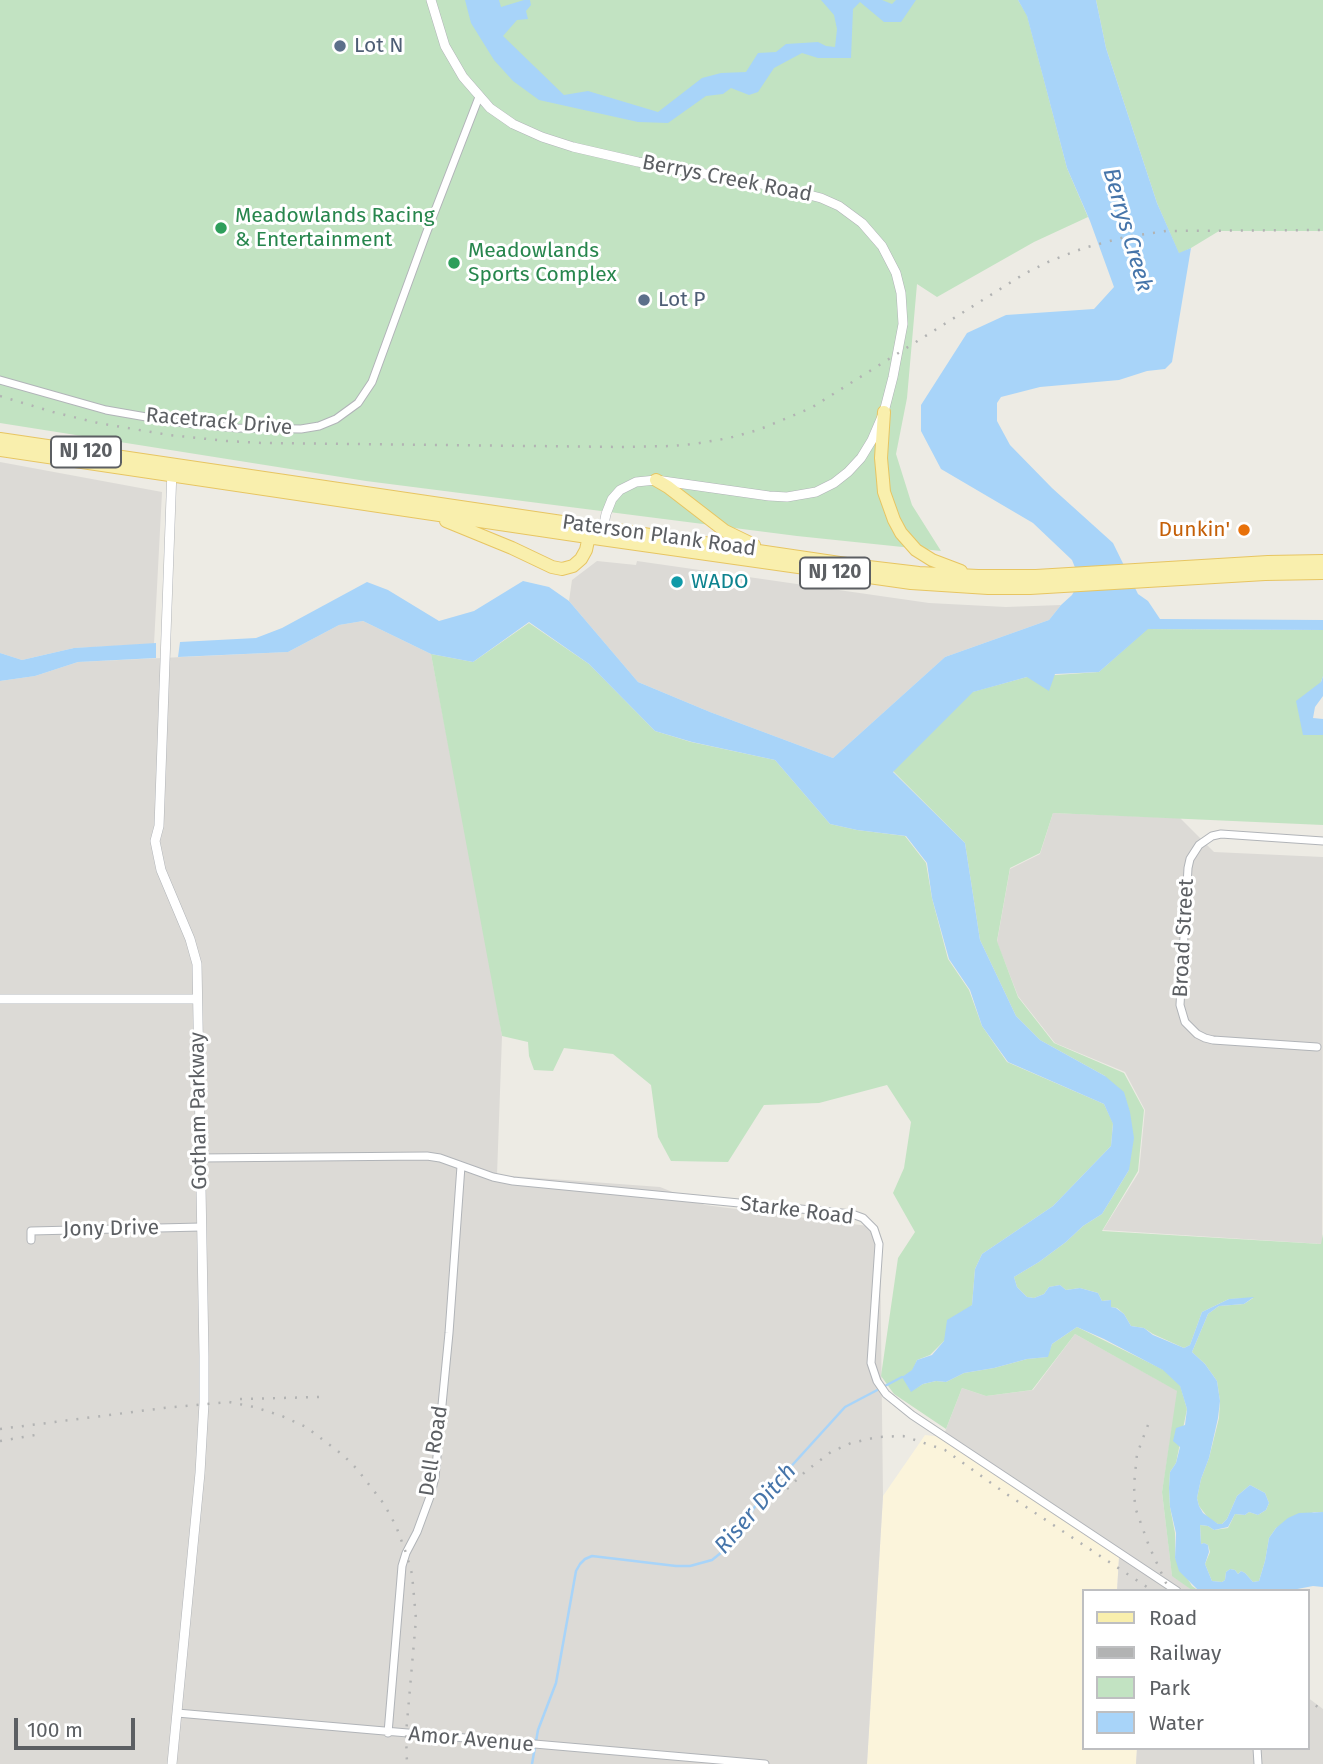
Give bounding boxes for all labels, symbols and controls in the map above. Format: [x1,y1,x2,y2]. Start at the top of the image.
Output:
place label: Lot N [354,33,404,59]
marker: Lot N [332,38,348,54]
street label: Berrys Creek Road [640,150,814,208]
water label: Berrys Creek [1096,165,1158,295]
place label: Meadowlands Racing & Entertainment [235,203,435,253]
marker: Meadowlands Racing & Entertainment [213,220,229,236]
place label: Meadowlands Sports Complex [468,238,617,288]
marker: Meadowlands Sports Complex [446,255,462,271]
place label: Lot P [658,287,706,313]
marker: Lot P [636,292,652,308]
street label: Racetrack Drive [145,403,293,441]
road number: NJ 120 [51,436,121,467]
street label: Paterson Plank Road [560,510,758,562]
place label: Dunkin' [1159,517,1230,543]
marker: Dunkin' [1236,522,1252,538]
road number: NJ 120 [800,558,870,588]
place label: WADO [691,569,748,595]
marker: WADO [669,574,685,590]
street label: Broad Street [1168,878,1200,998]
street label: Gotham Parkway [185,1032,213,1190]
street label: Starke Road [739,1192,855,1230]
street label: Jony Drive [63,1216,159,1242]
street label: Dell Road [414,1404,454,1498]
water label: Riser Ditch [709,1458,803,1560]
legend [1082,1589,1309,1750]
text: Road [1149,1605,1197,1631]
text: Railway [1149,1640,1221,1666]
text: Park [1149,1675,1190,1701]
scale bar [18,1704,138,1748]
text: Water [1149,1710,1204,1736]
text: 100 m [27,1717,83,1743]
street label: Amor Avenue [407,1722,535,1758]

